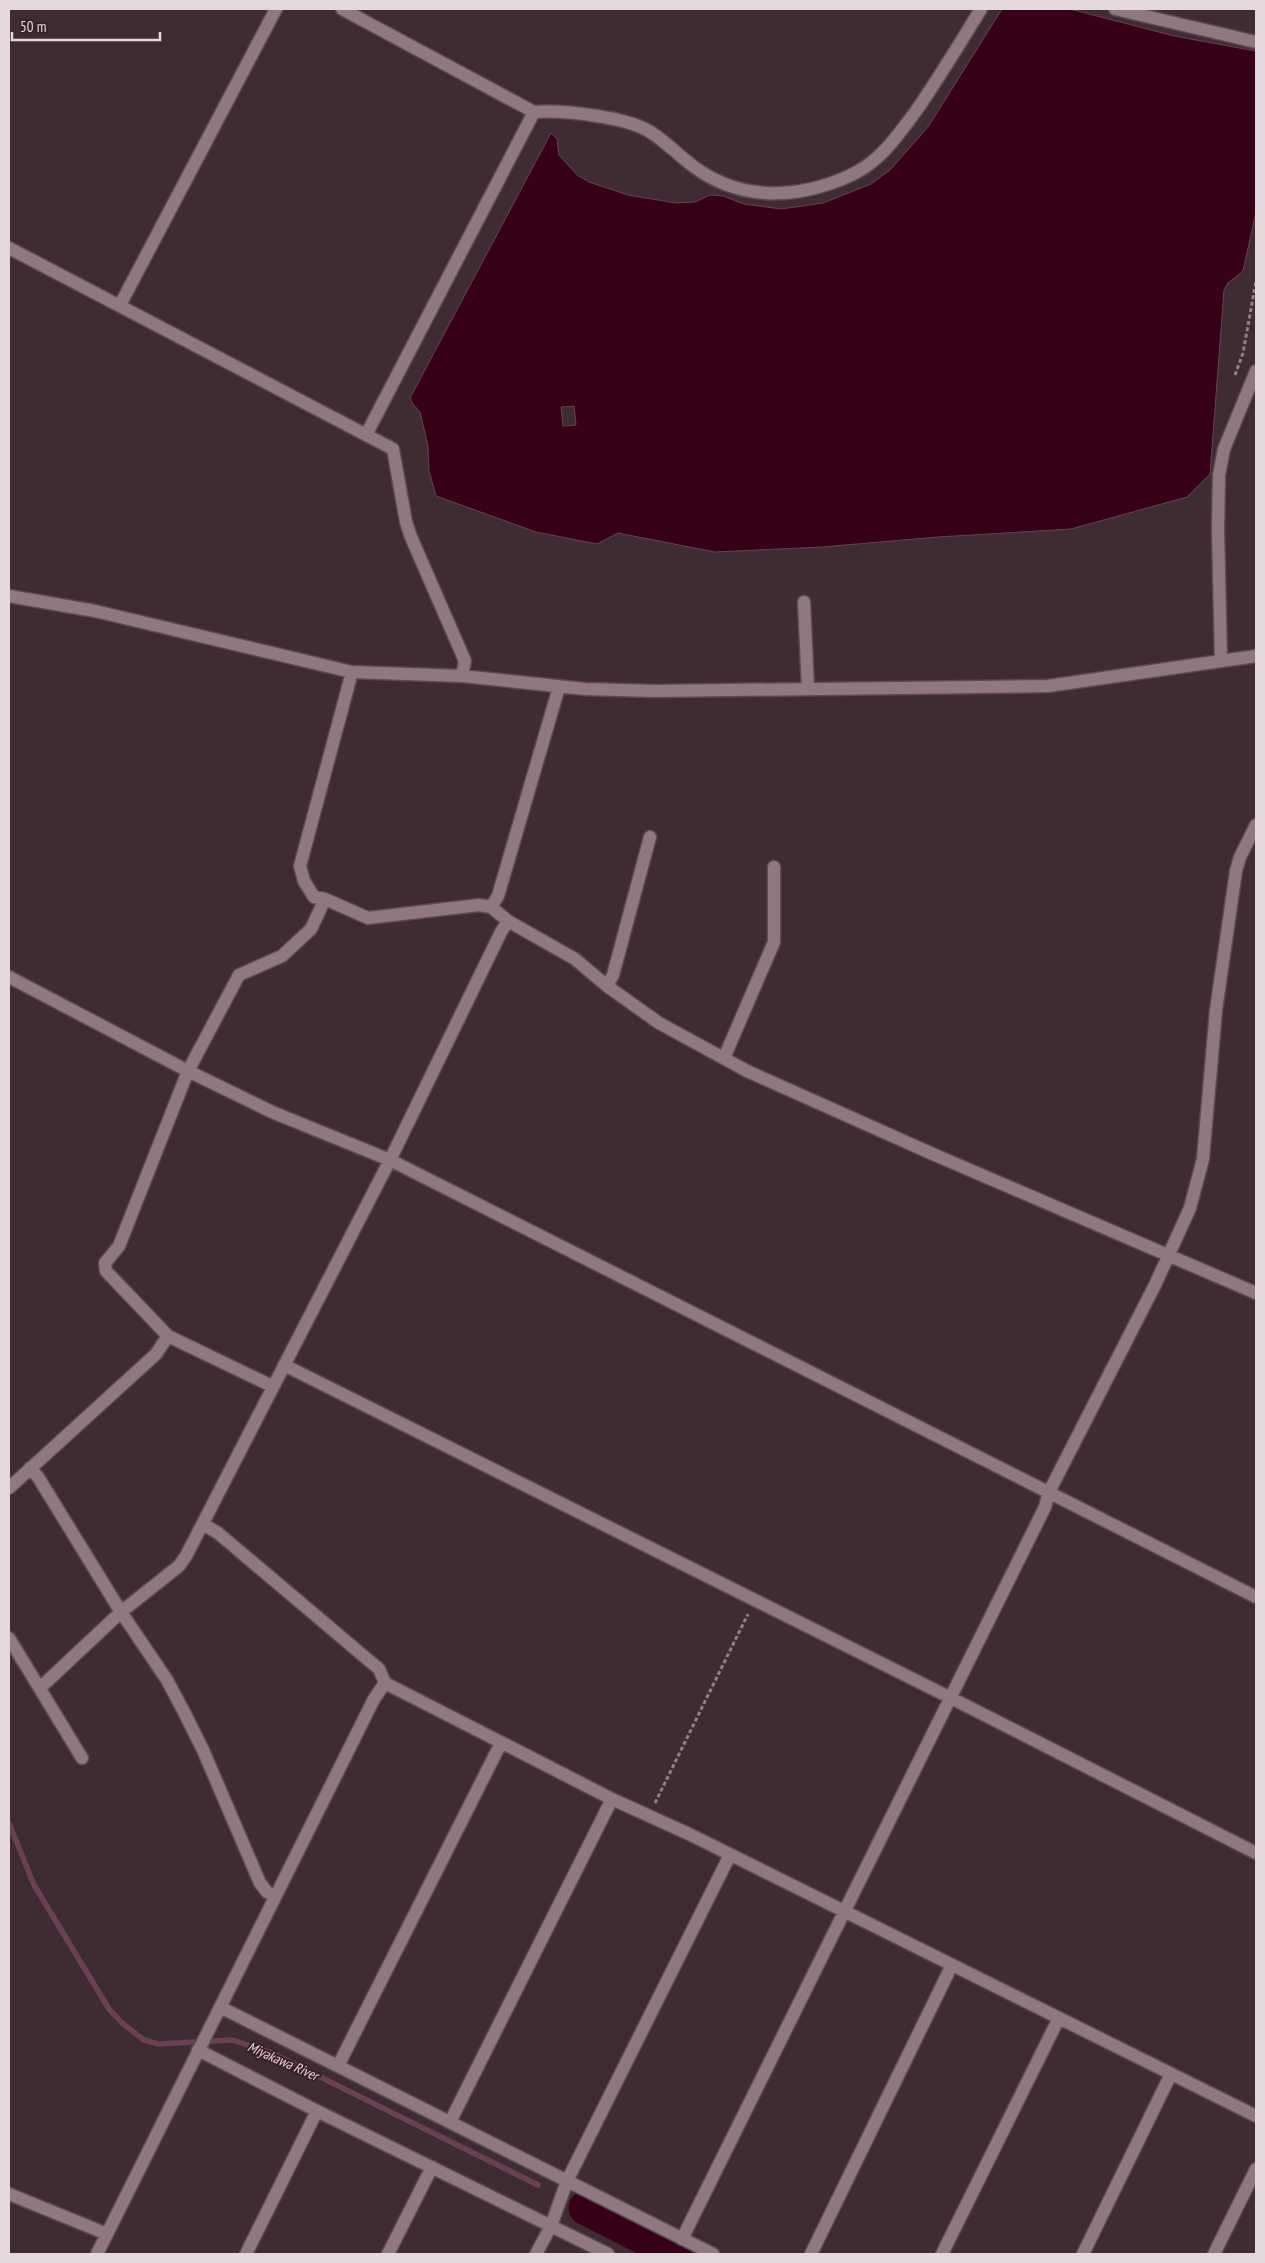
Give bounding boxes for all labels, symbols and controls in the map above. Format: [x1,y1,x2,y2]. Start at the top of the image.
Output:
scale bar [12,10,160,42]
text: 50 m [20,17,46,36]
water label: Miyakawa River [245,2037,323,2085]

